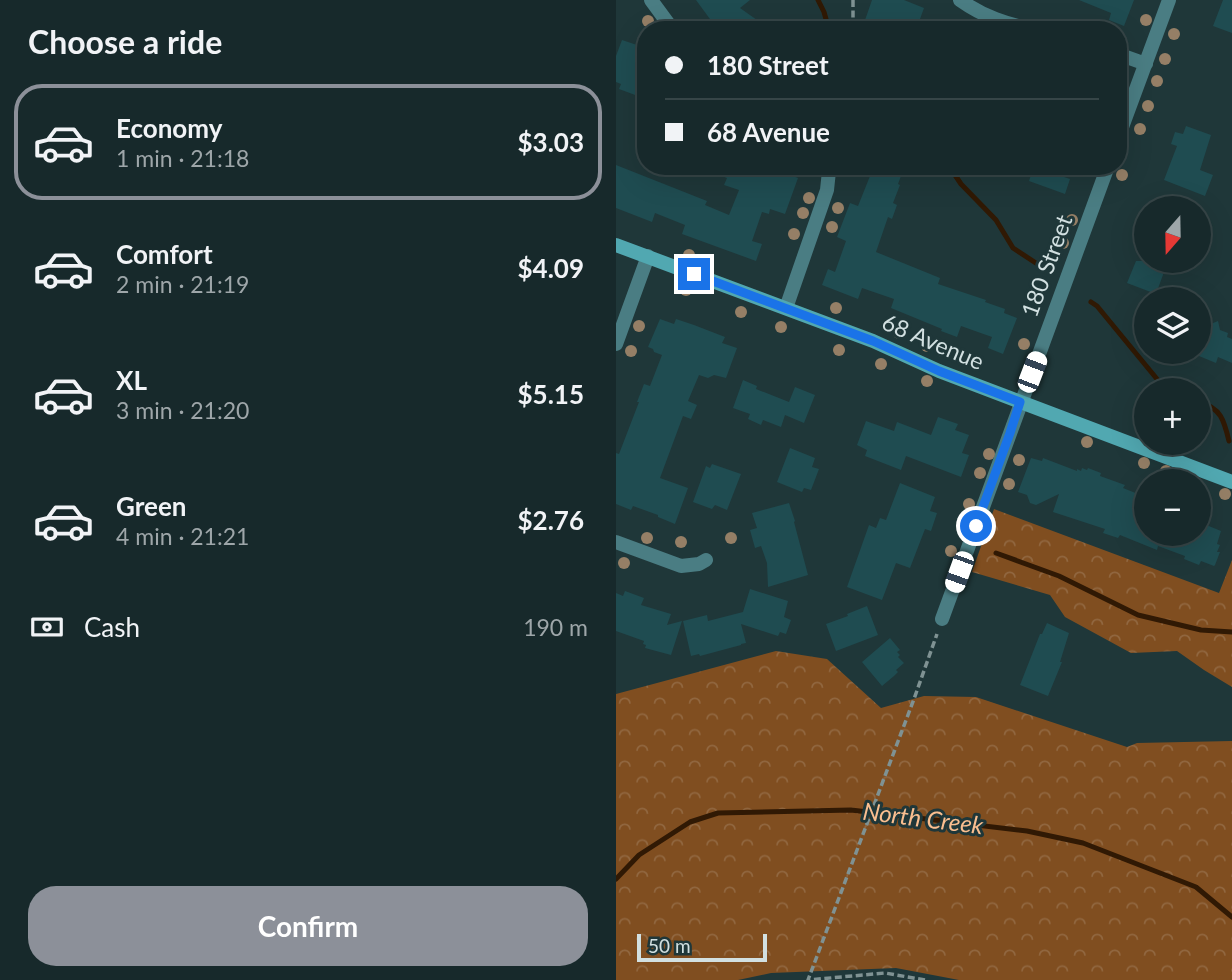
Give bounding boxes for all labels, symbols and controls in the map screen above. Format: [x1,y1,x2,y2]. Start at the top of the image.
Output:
text: Choose a ride [28,22,222,61]
text: 180 Street [707,49,829,81]
icon: car [32,111,95,174]
text: Economy [116,112,222,144]
text: 68 Avenue [707,116,830,148]
text: $3.03 [518,126,584,158]
text: 1 min · 21:18 [116,144,249,172]
north arrow [1134,196,1211,273]
map controls [1134,196,1211,546]
street label: 180 Street [1015,210,1078,320]
icon: car [32,237,95,300]
text: Comfort [116,238,213,270]
text: $4.09 [518,252,584,284]
route end [678,258,710,290]
text: 2 min · 21:19 [116,270,249,298]
button: layers [1134,287,1211,364]
street label: 68 Avenue [878,307,989,375]
car [1015,349,1050,395]
icon: car [32,363,95,426]
text: XL [116,364,147,396]
text: $5.15 [518,378,584,410]
button: + [1134,378,1211,455]
text: 3 min · 21:20 [116,396,249,424]
button: − [1134,469,1211,546]
icon: car [32,489,95,552]
text: Green [116,490,186,522]
text: $2.76 [518,504,584,536]
route start [960,510,992,542]
text: 4 min · 21:21 [116,522,249,550]
car [942,549,977,595]
icon: cash [28,608,66,646]
text: Cash [84,611,140,643]
text: 190 m [523,613,588,641]
water label: North Creek [861,796,986,839]
button: Confirm [28,886,588,966]
scale bar [637,931,766,963]
text: 50 m [648,934,691,957]

